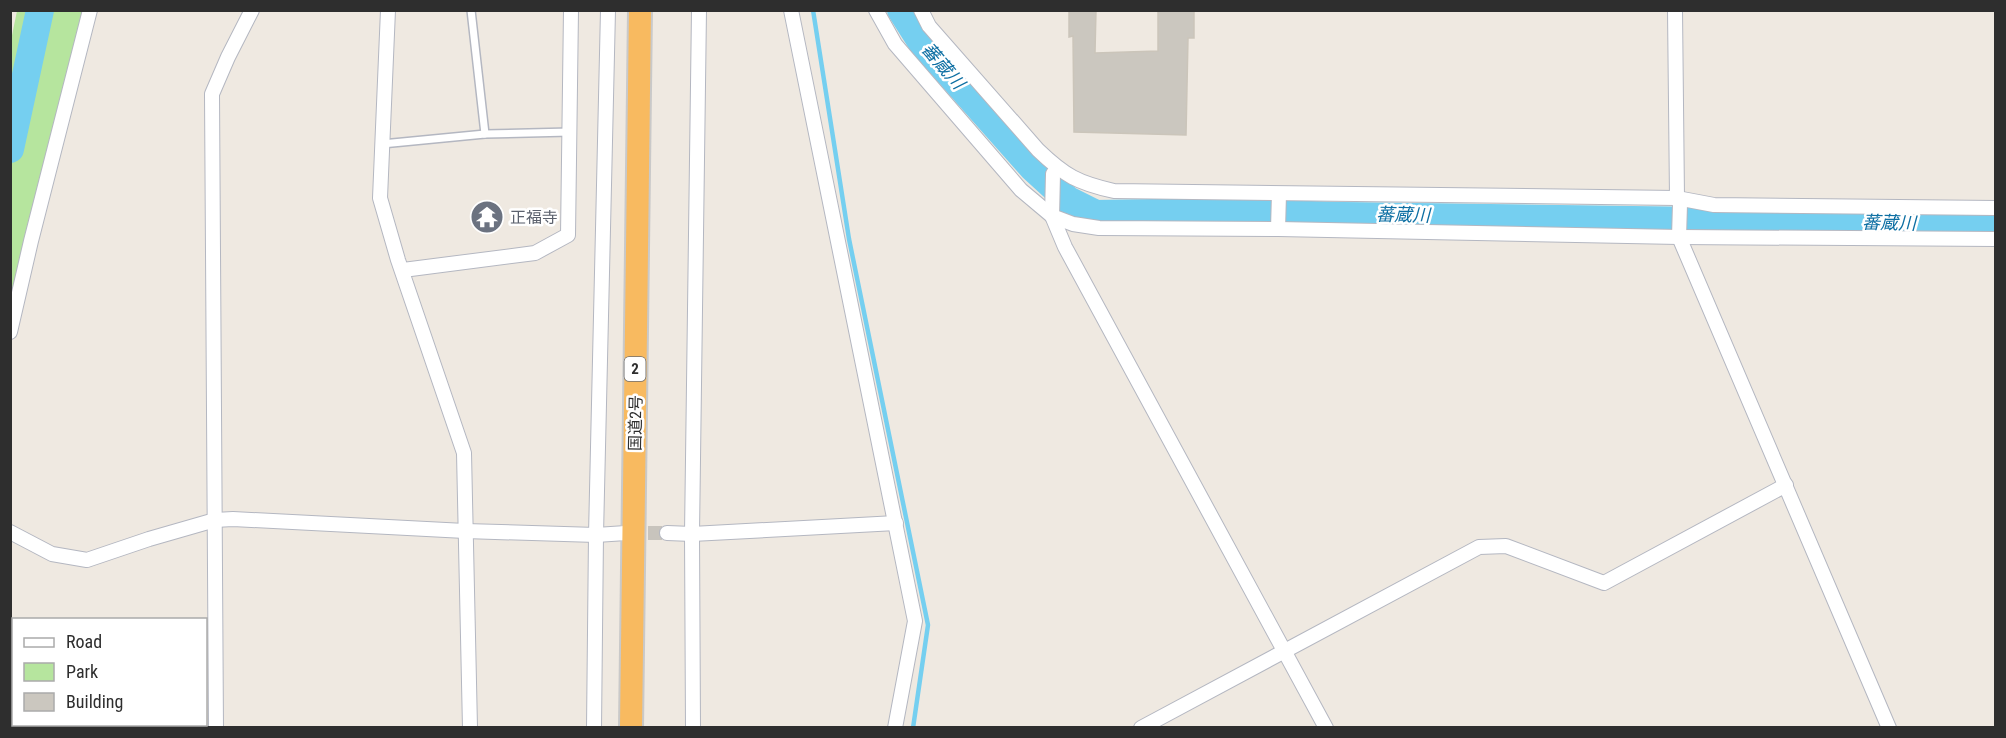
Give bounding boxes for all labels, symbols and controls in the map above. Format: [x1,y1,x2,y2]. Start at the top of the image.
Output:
water label: 蕃蔵川 [918,38,970,94]
temple icon: 正福寺 [469,199,505,235]
water label: 蕃蔵川 [1376,204,1432,226]
place label: 正福寺 [510,208,558,227]
water label: 蕃蔵川 [1862,212,1918,234]
road number: 2 [624,357,646,381]
street label: 国道2号 [626,395,645,451]
legend [12,618,207,726]
text: Road [66,631,102,652]
text: Park [66,661,98,682]
text: Building [66,691,123,712]

